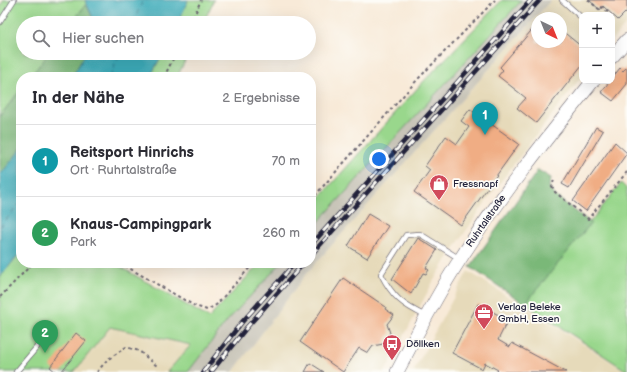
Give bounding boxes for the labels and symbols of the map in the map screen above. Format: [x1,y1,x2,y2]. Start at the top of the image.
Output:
north arrow [531,12,567,48]
pin: 1 [472,102,498,135]
your location [369,149,389,169]
shop icon: Fressnapf [428,173,450,201]
place label: Fressnapf [453,178,498,190]
street label: Ruhrtalstraße [464,192,508,250]
place label: Verlag Beleke GmbH, Essen [498,301,561,325]
office icon: Verlag Beleke GmbH, Essen [473,302,495,330]
pin: 2 [32,320,58,353]
bus stop icon: Döllken [381,333,403,361]
place label: Döllken [406,338,440,350]

